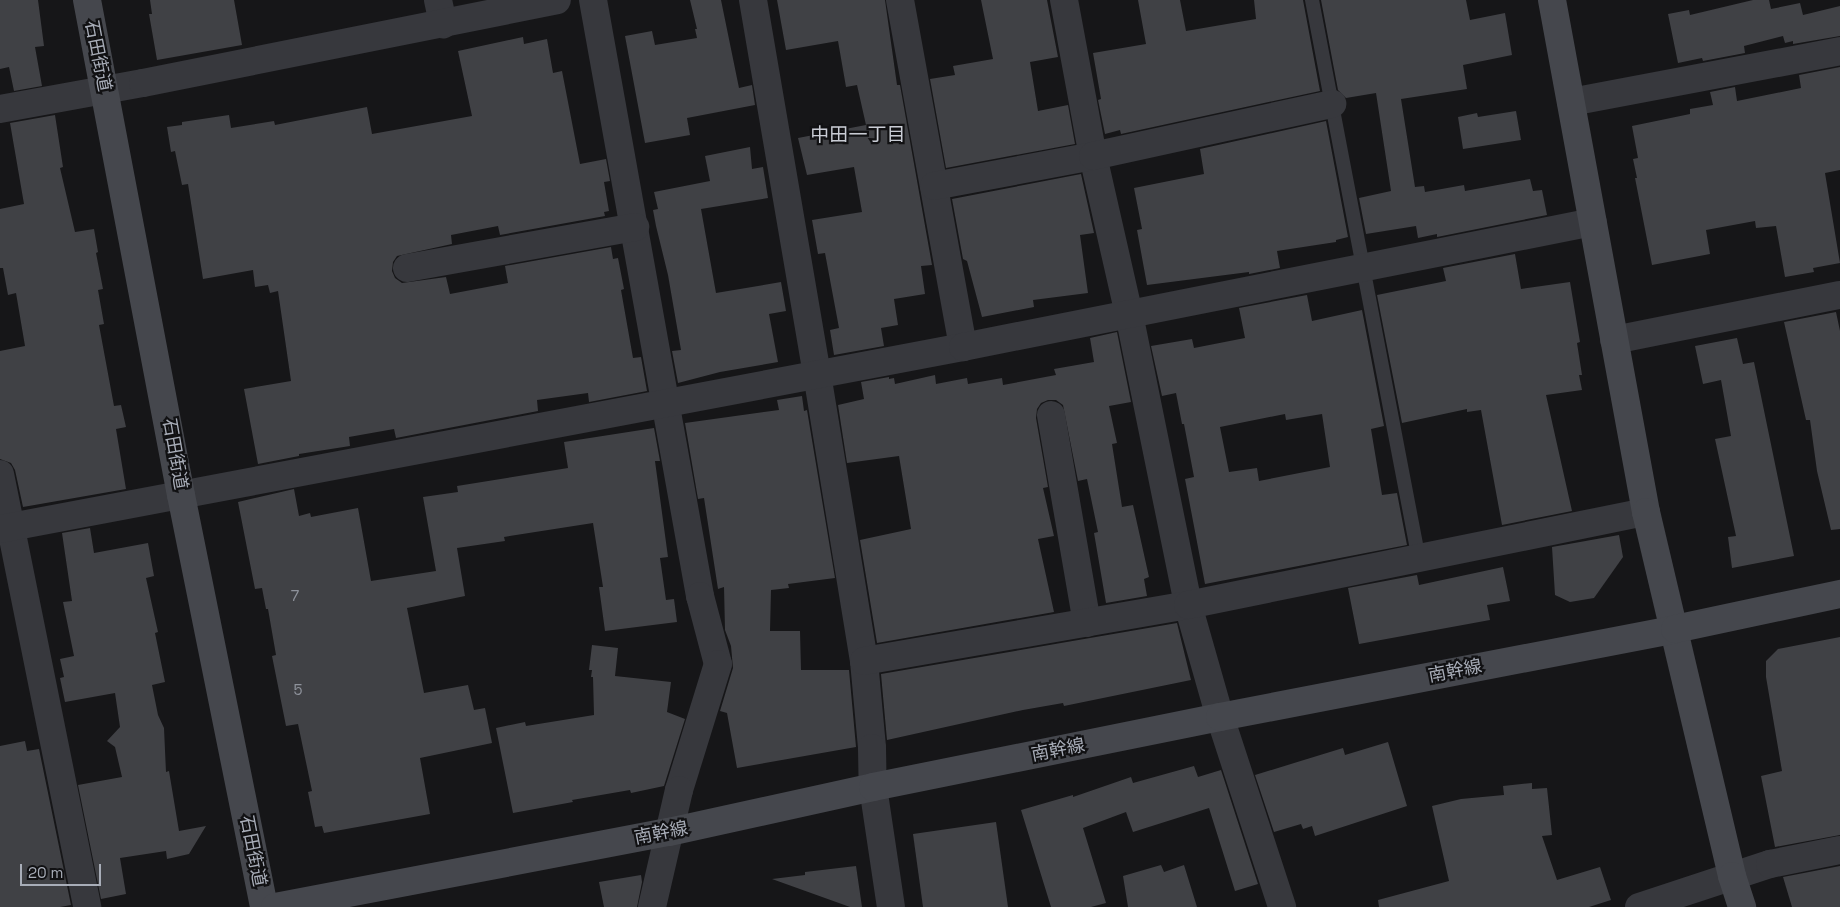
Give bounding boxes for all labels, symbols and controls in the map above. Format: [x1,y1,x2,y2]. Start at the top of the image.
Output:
street label: 石田街道 [81,19,115,93]
district label: 中田一丁目 [811,124,905,146]
street label: 石田街道 [158,417,192,491]
house number: 7 [291,587,299,605]
street label: 南幹線 [1426,655,1484,687]
house number: 5 [294,681,302,699]
street label: 南幹線 [1029,734,1087,766]
street label: 石田街道 [236,814,270,888]
street label: 南幹線 [632,817,690,849]
scale bar [22,854,104,886]
text: 20 m [28,863,63,882]

